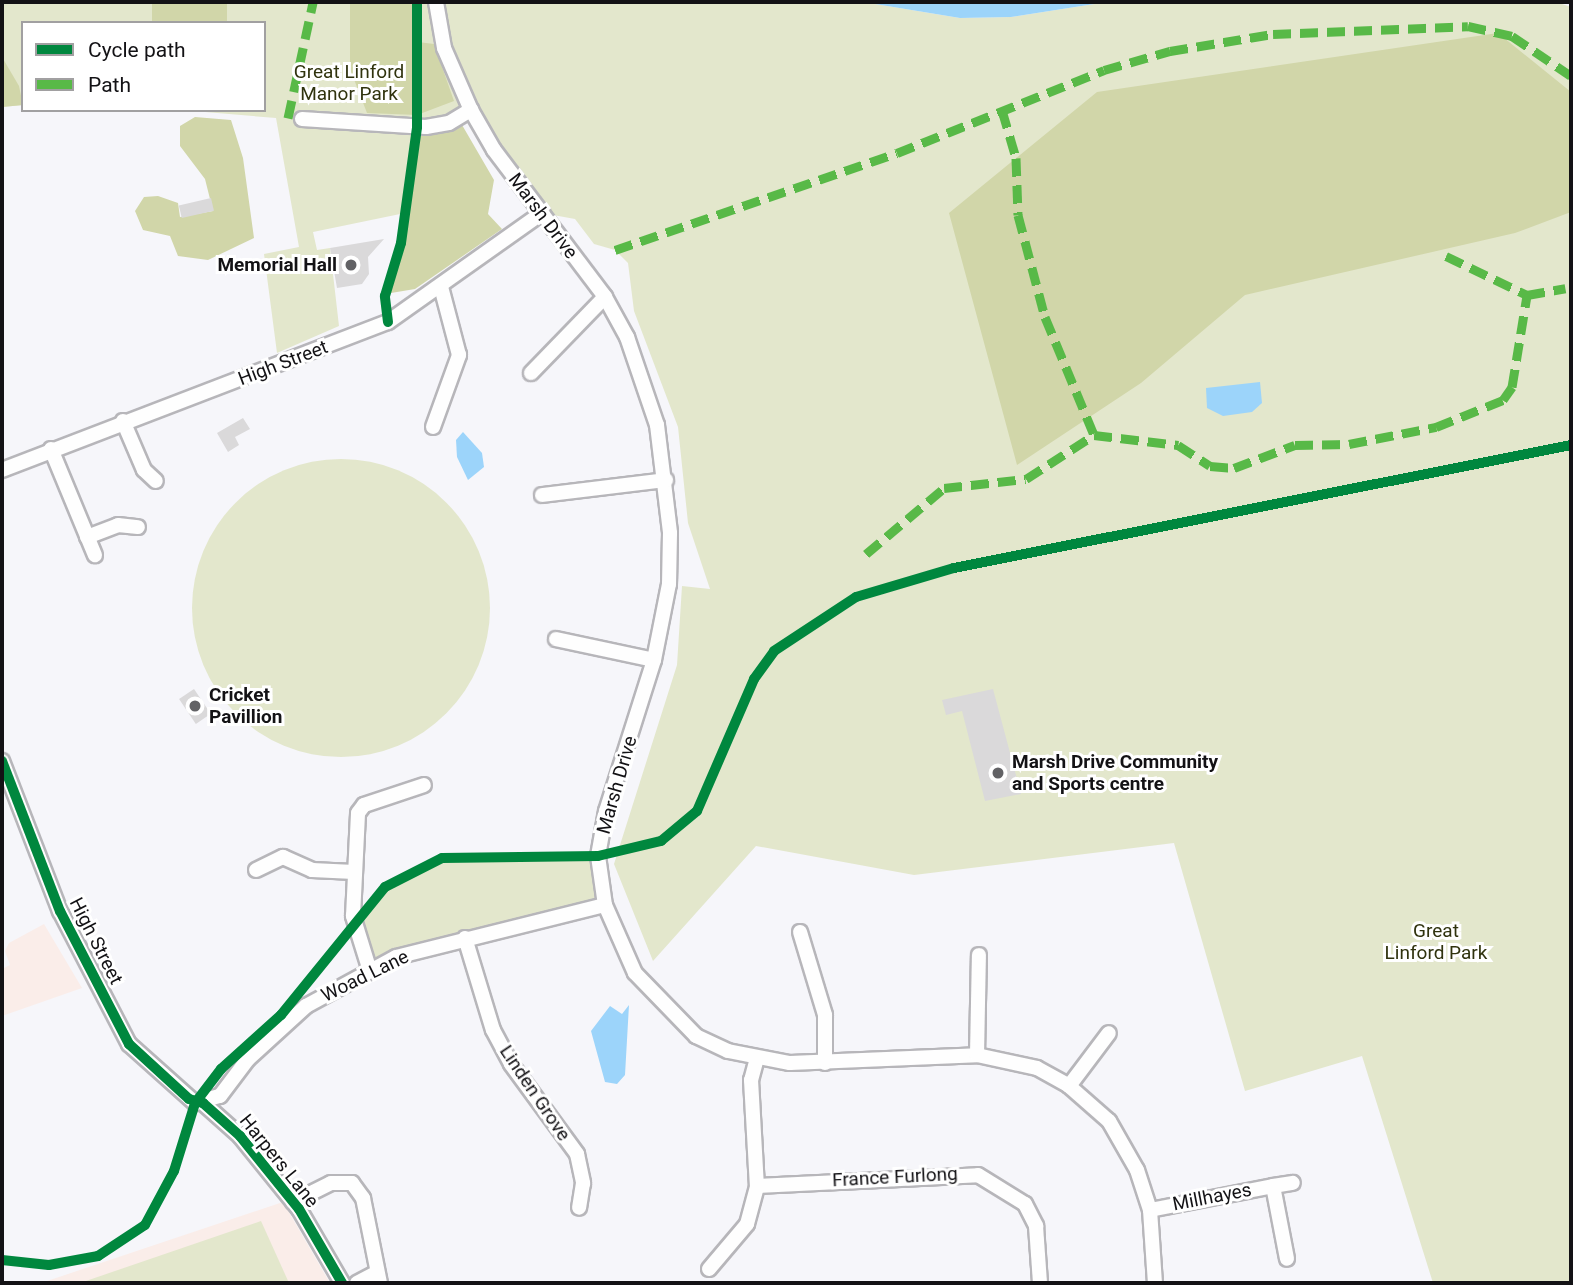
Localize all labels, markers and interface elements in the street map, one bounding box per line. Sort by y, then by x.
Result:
legend [21,21,266,112]
text: Cycle path [88,38,186,62]
park label: Great Linford Manor Park [294,61,404,105]
text: Path [88,73,131,97]
street label: Marsh Drive [503,169,583,263]
place label: Memorial Hall [217,254,337,276]
marker: Memorial Hall [343,257,359,273]
street label: High Street [235,335,331,391]
place label: Cricket Pavillion [209,684,282,728]
marker: Cricket Pavillion [187,698,203,714]
street label: Marsh Drive [592,733,642,837]
place label: Marsh Drive Community and Sports centre [1012,751,1218,795]
marker: Marsh Drive Community and Sports centre [990,765,1006,781]
street label: High Street [64,894,128,988]
park label: Great Linford Park [1385,920,1487,964]
street label: Woad Lane [318,945,412,1007]
street label: Linden Grove [495,1041,575,1145]
street label: Harpers Lane [235,1110,323,1212]
street label: France Furlong [832,1162,958,1192]
street label: Millhayes [1171,1178,1253,1216]

